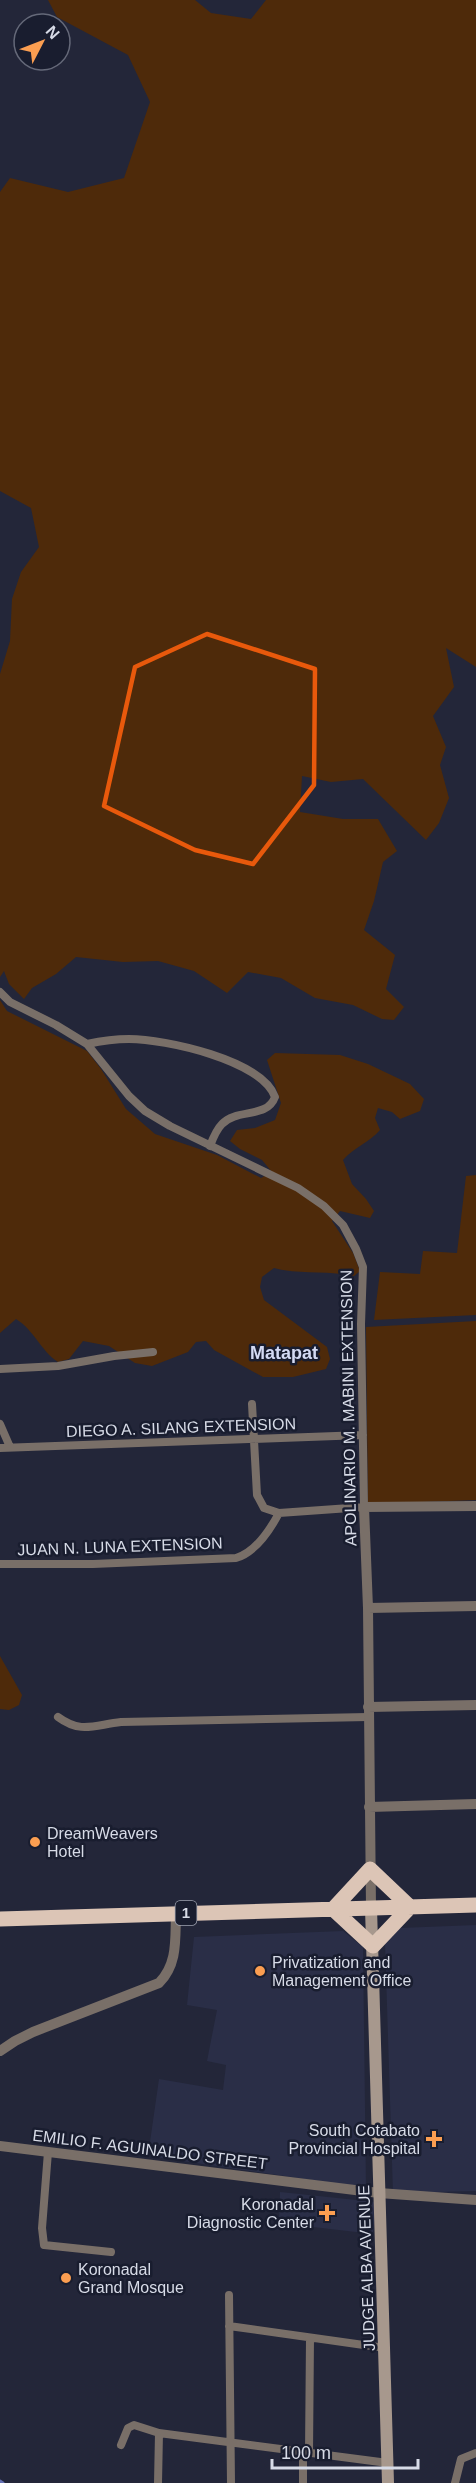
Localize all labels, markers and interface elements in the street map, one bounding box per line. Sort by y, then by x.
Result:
north arrow [12,12,72,72]
text: N [43,22,63,42]
street label: APOLINARIO M. MABINI EXTENSION [338,1270,359,1546]
district label: Matapat [250,1343,318,1363]
street label: DIEGO A. SILANG EXTENSION [66,1415,296,1440]
street label: JUAN N. LUNA EXTENSION [17,1534,223,1559]
place label: DreamWeavers Hotel [47,1825,158,1860]
marker: DreamWeavers Hotel [28,1835,42,1849]
road number: 1 [176,1901,196,1925]
place label: Privatization and Management Office [272,1954,411,1989]
marker: Privatization and Management Office [253,1964,267,1978]
place label: South Cotabato Provincial Hospital [288,2122,420,2157]
street label: EMILIO F. AGUINALDO STREET [32,2127,269,2172]
marker: South Cotabato Provincial Hospital [425,2130,443,2148]
street label: JUDGE ALBA AVENUE [355,2185,378,2351]
place label: Koronadal Diagnostic Center [187,2196,315,2231]
marker: Koronadal Diagnostic Center [318,2204,336,2222]
place label: Koronadal Grand Mosque [78,2261,184,2296]
marker: Koronadal Grand Mosque [59,2271,73,2285]
scale bar [272,2432,418,2470]
text: 100 m [281,2443,331,2463]

